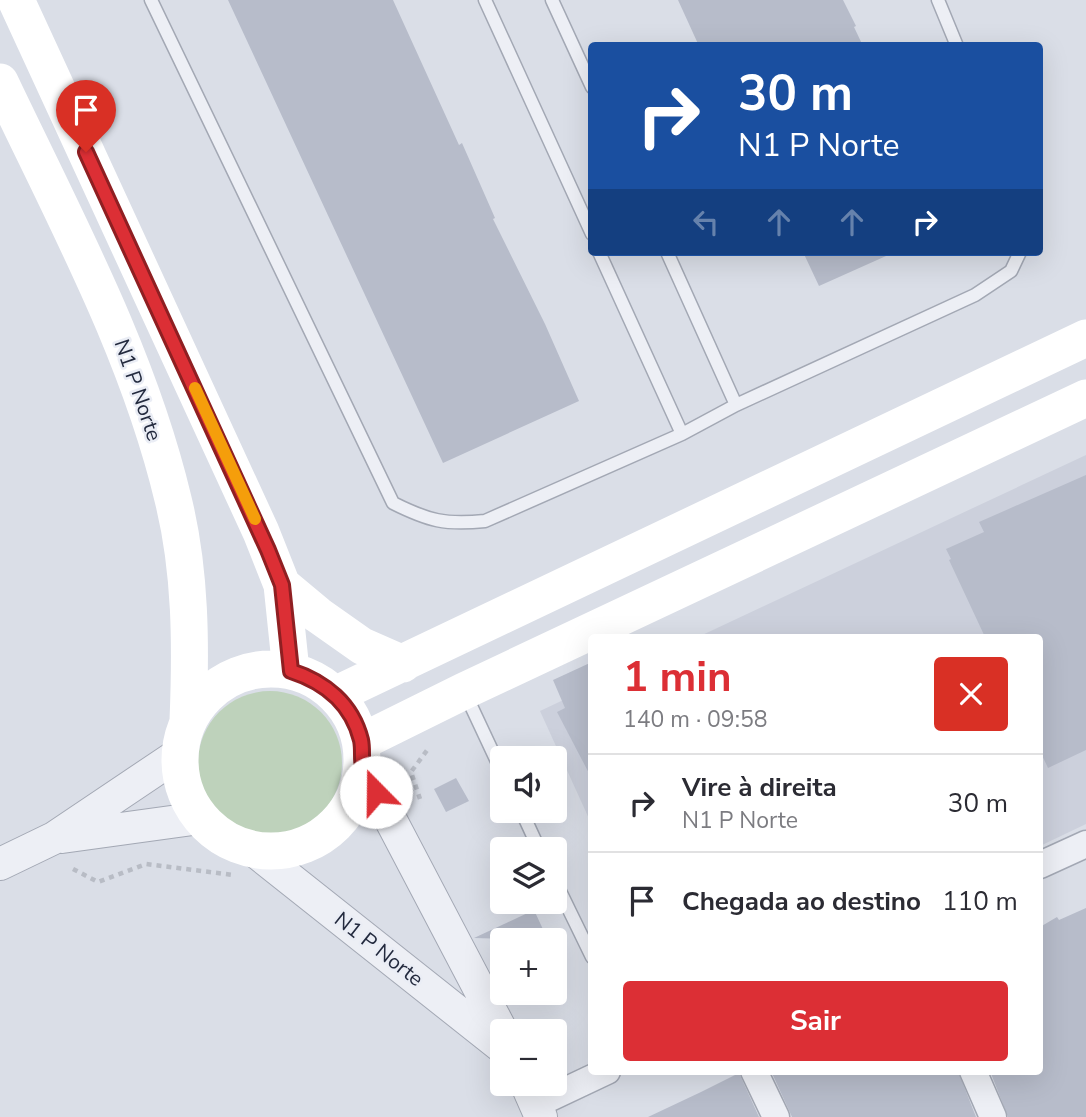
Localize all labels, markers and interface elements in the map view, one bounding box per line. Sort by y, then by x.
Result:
text: 30 m [738,60,853,127]
icon: right [623,70,714,161]
pin [56,80,116,152]
icon: arrive [67,91,105,129]
text: N1 P Norte [738,124,899,167]
icon: left [687,203,725,241]
icon: ahead [760,203,798,241]
icon: ahead [833,203,871,241]
icon: right [906,203,944,241]
street label: N1 P Norte [108,335,168,445]
text: 1 min [623,649,732,706]
button: close [934,657,1008,731]
text: 140 m · 09:58 [623,704,768,735]
map controls [490,746,567,1096]
button: sound [490,746,567,823]
position arrow [339,755,413,829]
text: Vire à direita [682,770,837,805]
icon: right [623,784,661,822]
text: 30 m [948,786,1008,821]
text: N1 P Norte [682,805,798,836]
button: layers [490,837,567,914]
icon: arrive [623,882,661,920]
text: Chegada ao destino [682,884,921,919]
text: 110 m [942,884,1018,919]
street label: N1 P Norte [329,905,429,993]
button: + [490,928,567,1005]
button: Sair [623,981,1008,1061]
button: − [490,1019,567,1096]

